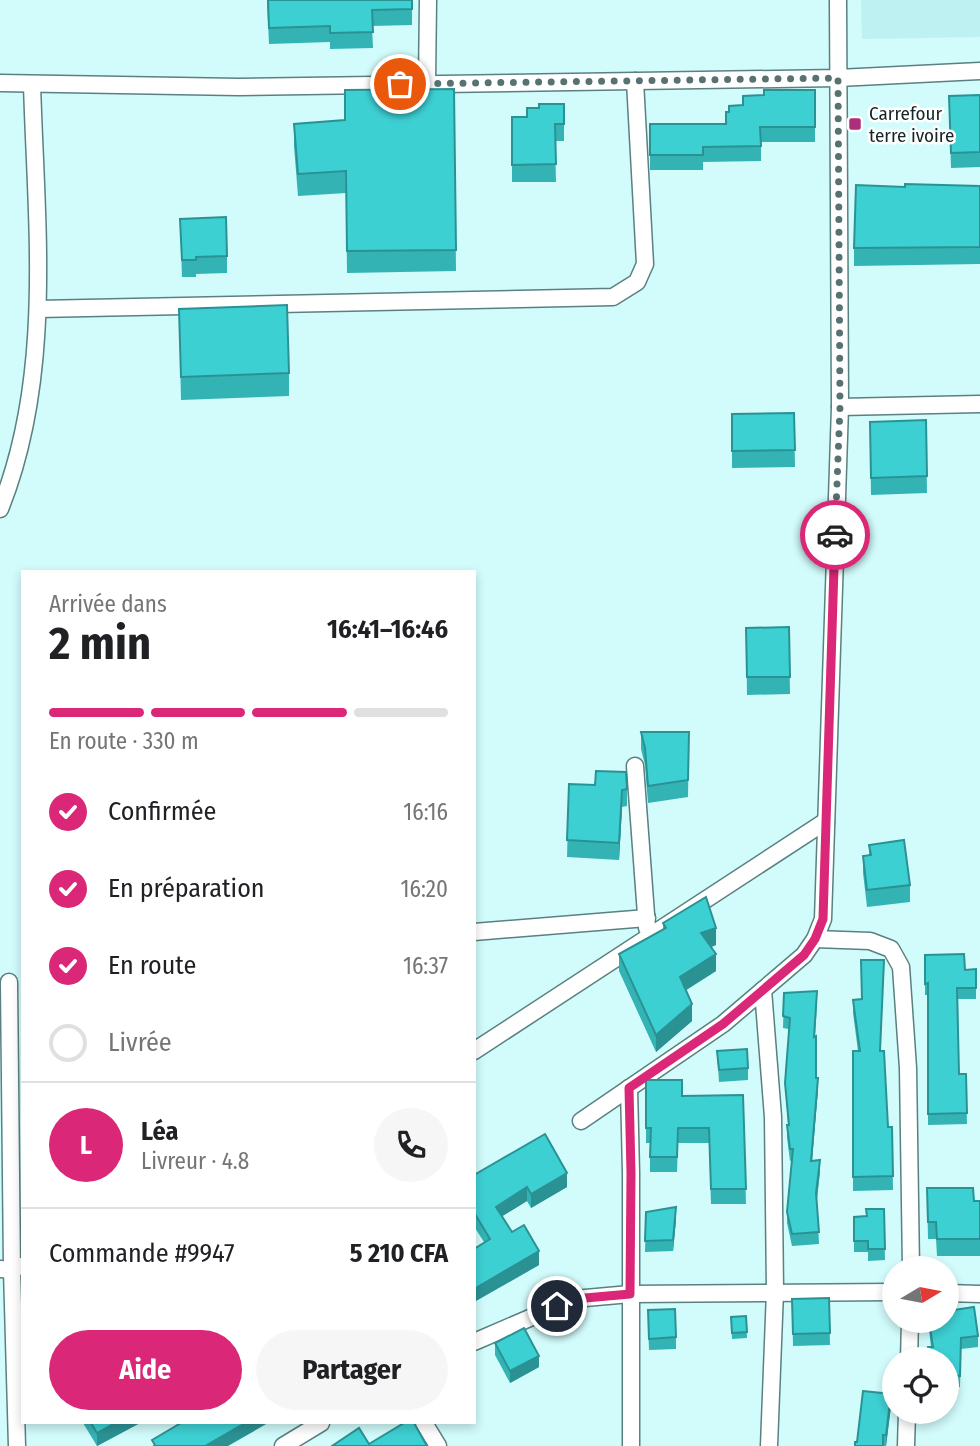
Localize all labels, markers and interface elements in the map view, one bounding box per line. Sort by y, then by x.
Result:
pin [370,54,430,114]
icon: bag [381,65,419,103]
place label: Carrefour terre ivoire [869,102,954,147]
marker: Carrefour terre ivoire [847,116,863,132]
courier [800,500,870,570]
icon: car [816,516,854,554]
text: Arrivée dans [49,590,167,618]
text: 16:41–16:46 [327,614,448,645]
text: 2 min [49,616,151,671]
text: En route · 330 m [49,727,199,755]
icon: check [49,793,87,831]
text: Confirmée [108,796,216,827]
text: 16:16 [403,798,448,826]
icon: check [49,870,87,908]
text: En préparation [108,873,265,904]
text: 16:20 [401,875,448,903]
icon: check [49,947,87,985]
text: En route [108,950,196,981]
text: 16:37 [403,952,448,980]
text: Livrée [108,1027,172,1058]
button: phone [374,1108,448,1182]
text: Léa [141,1116,178,1147]
text: L [80,1130,92,1161]
text: Livreur · 4.8 [141,1147,249,1175]
text: Commande #9947 [49,1238,235,1269]
text: 5 210 CFA [350,1238,448,1269]
north arrow [882,1256,959,1334]
map controls [882,1256,959,1424]
pin [527,1276,587,1336]
icon: home [538,1287,576,1325]
button: Aide [49,1330,242,1410]
button: Partager [256,1330,448,1410]
button: locate [882,1347,959,1424]

